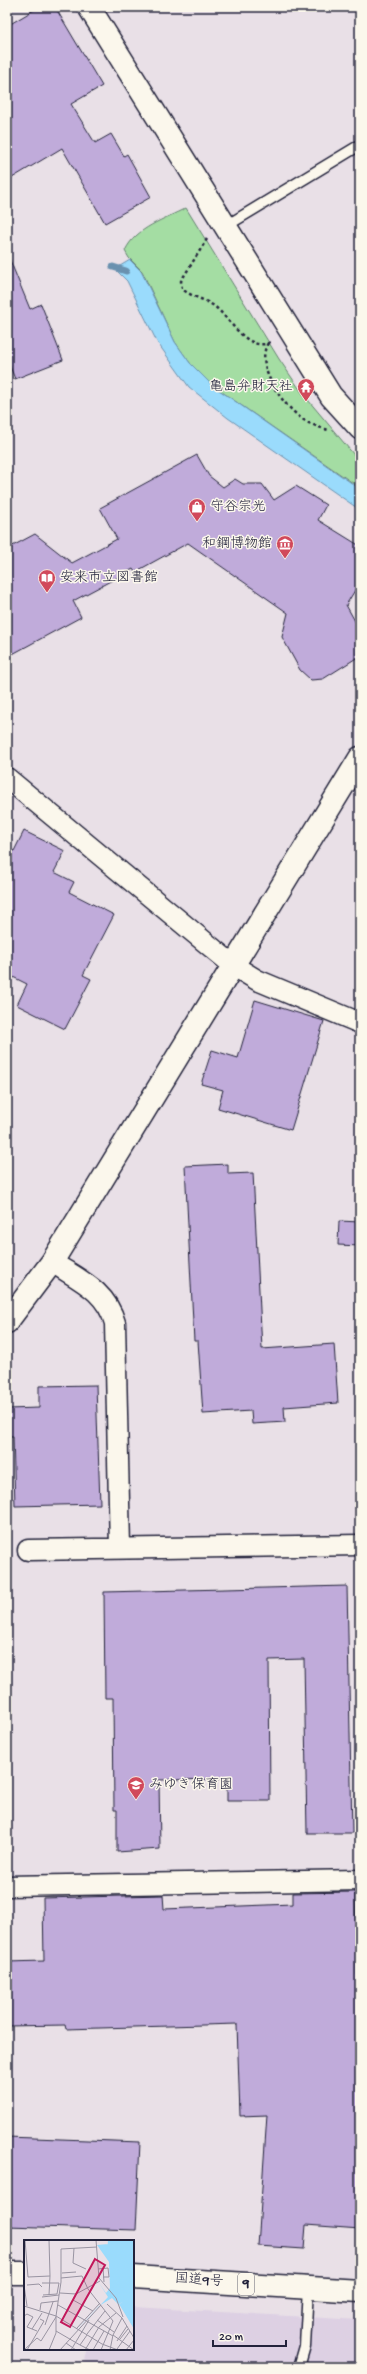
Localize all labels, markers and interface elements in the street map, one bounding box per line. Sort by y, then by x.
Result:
temple icon: 亀島弁財天社 [296,377,316,402]
place label: 亀島弁財天社 [209,379,293,396]
shop icon: 守谷宗光 [187,497,207,522]
place label: 守谷宗光 [210,499,266,516]
museum icon: 和鋼博物館 [275,534,295,559]
place label: 和鋼博物館 [202,536,272,553]
library icon: 安来市立図書館 [37,568,57,593]
place label: 安来市立図書館 [60,570,158,587]
school or university icon: みゆき保育園 [126,1775,146,1800]
place label: みゆき保育園 [149,1777,233,1794]
inset map [24,2240,134,2350]
street label: 国道9号 [174,2271,224,2291]
road number: 9 [238,2273,254,2295]
scale bar [213,2322,286,2348]
text: 20 m [219,2331,244,2345]

